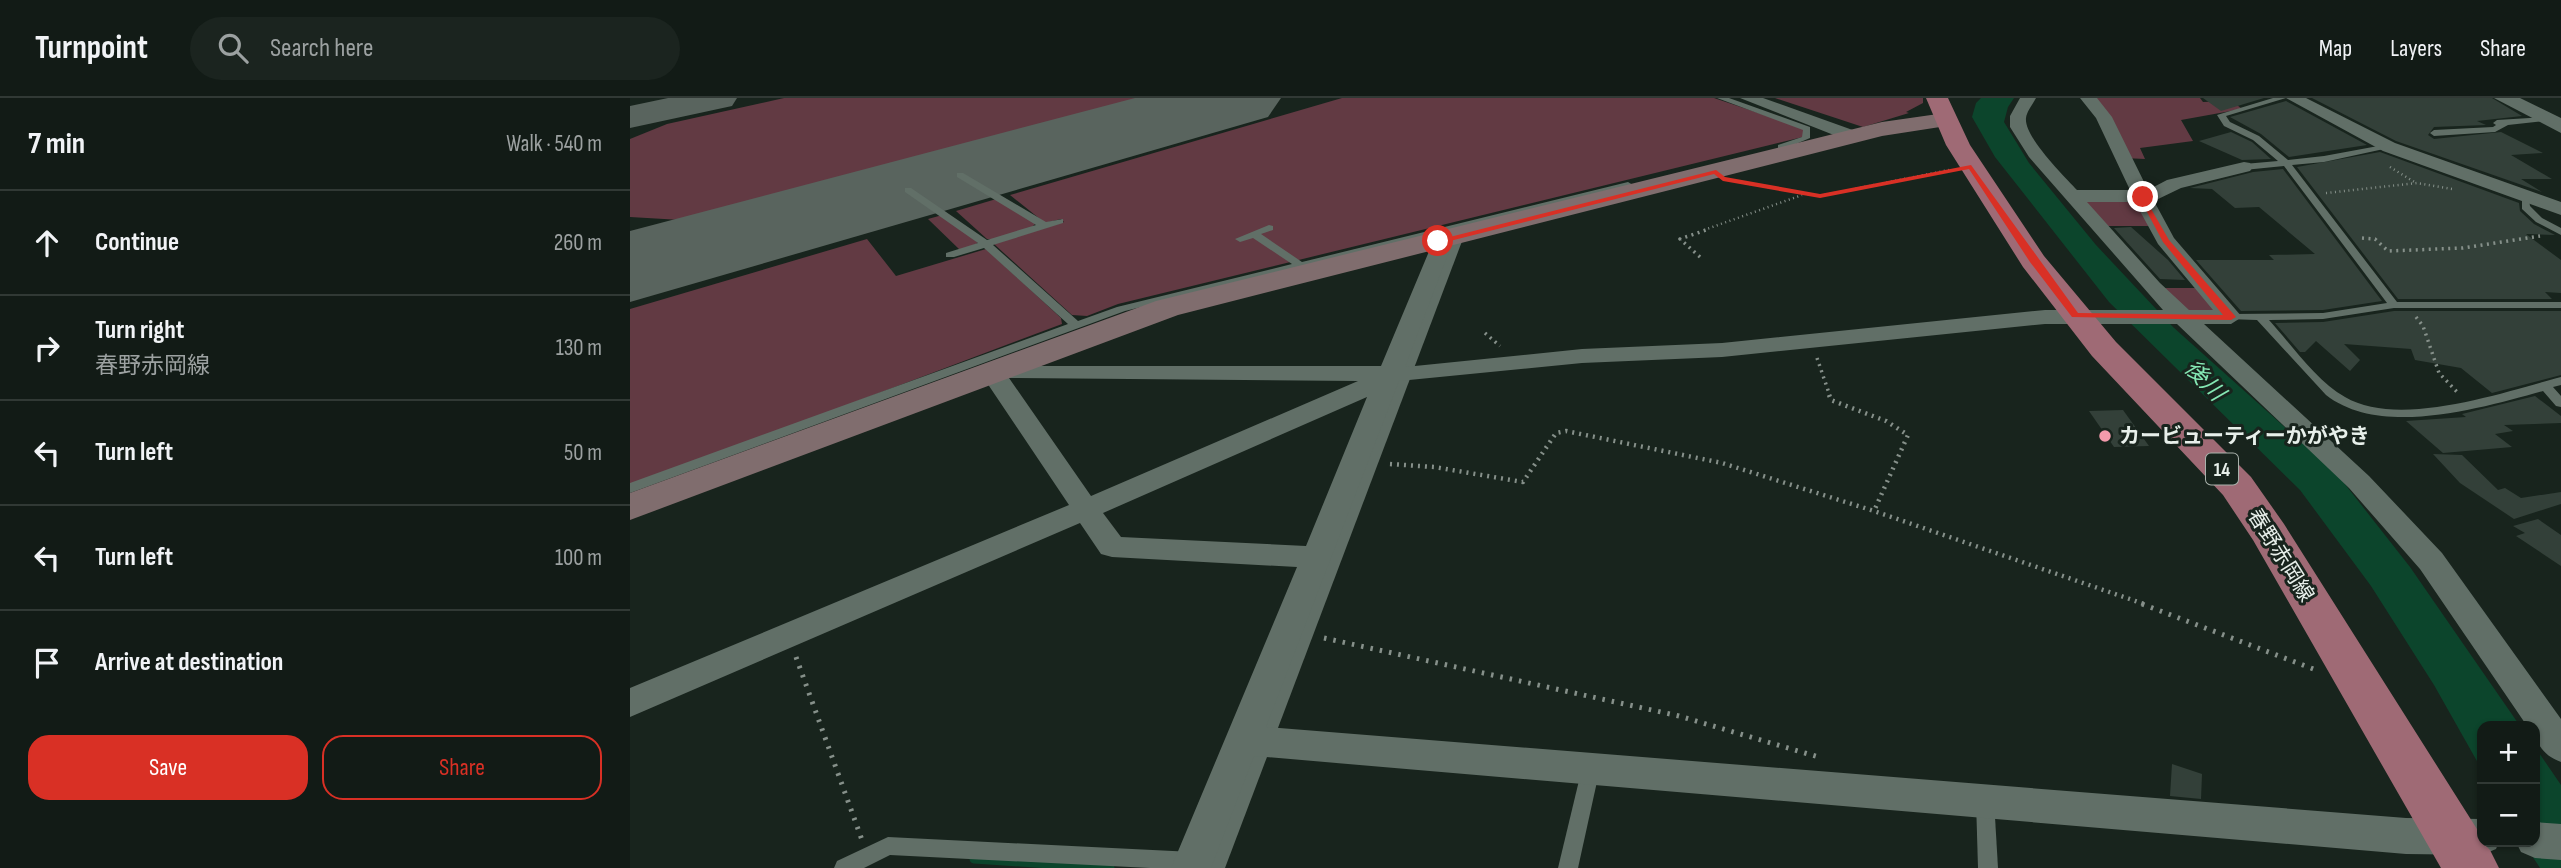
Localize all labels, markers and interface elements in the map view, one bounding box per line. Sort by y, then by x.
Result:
search box [190,17,680,80]
text: Turnpoint [35,28,148,68]
icon: search [214,29,252,67]
text: Search here [270,33,373,64]
text: Map [2319,34,2352,63]
text: Layers [2390,34,2442,63]
text: Share [2480,34,2526,63]
text: 7 min [28,126,85,162]
text: Walk · 540 m [506,130,602,158]
route end [2127,181,2158,212]
icon: ahead [28,224,66,262]
route start [1422,225,1453,256]
text: Continue [95,227,179,258]
text: 260 m [554,229,602,257]
text: Turn right [95,315,184,346]
icon: right [28,329,66,367]
text: 130 m [556,334,602,362]
text: 春野赤岡線 [95,352,210,380]
water label: 後川 [2178,354,2232,409]
place label: カービューティーかがやき [2119,424,2370,449]
marker: カービューティーかがやき [2097,428,2113,444]
icon: left [28,434,66,472]
text: Turn left [95,437,173,468]
text: 50 m [564,439,602,467]
road number: 14 [2206,454,2238,484]
street label: 春野赤岡線 [2242,504,2319,606]
icon: left [28,539,66,577]
text: Turn left [95,542,173,573]
text: 100 m [555,544,602,572]
icon: arrive [28,644,66,682]
text: Arrive at destination [95,647,283,678]
map controls [2477,721,2540,847]
button: + [2477,721,2540,784]
button: Save [28,735,308,800]
button: Share [322,735,602,800]
button: − [2477,784,2540,847]

